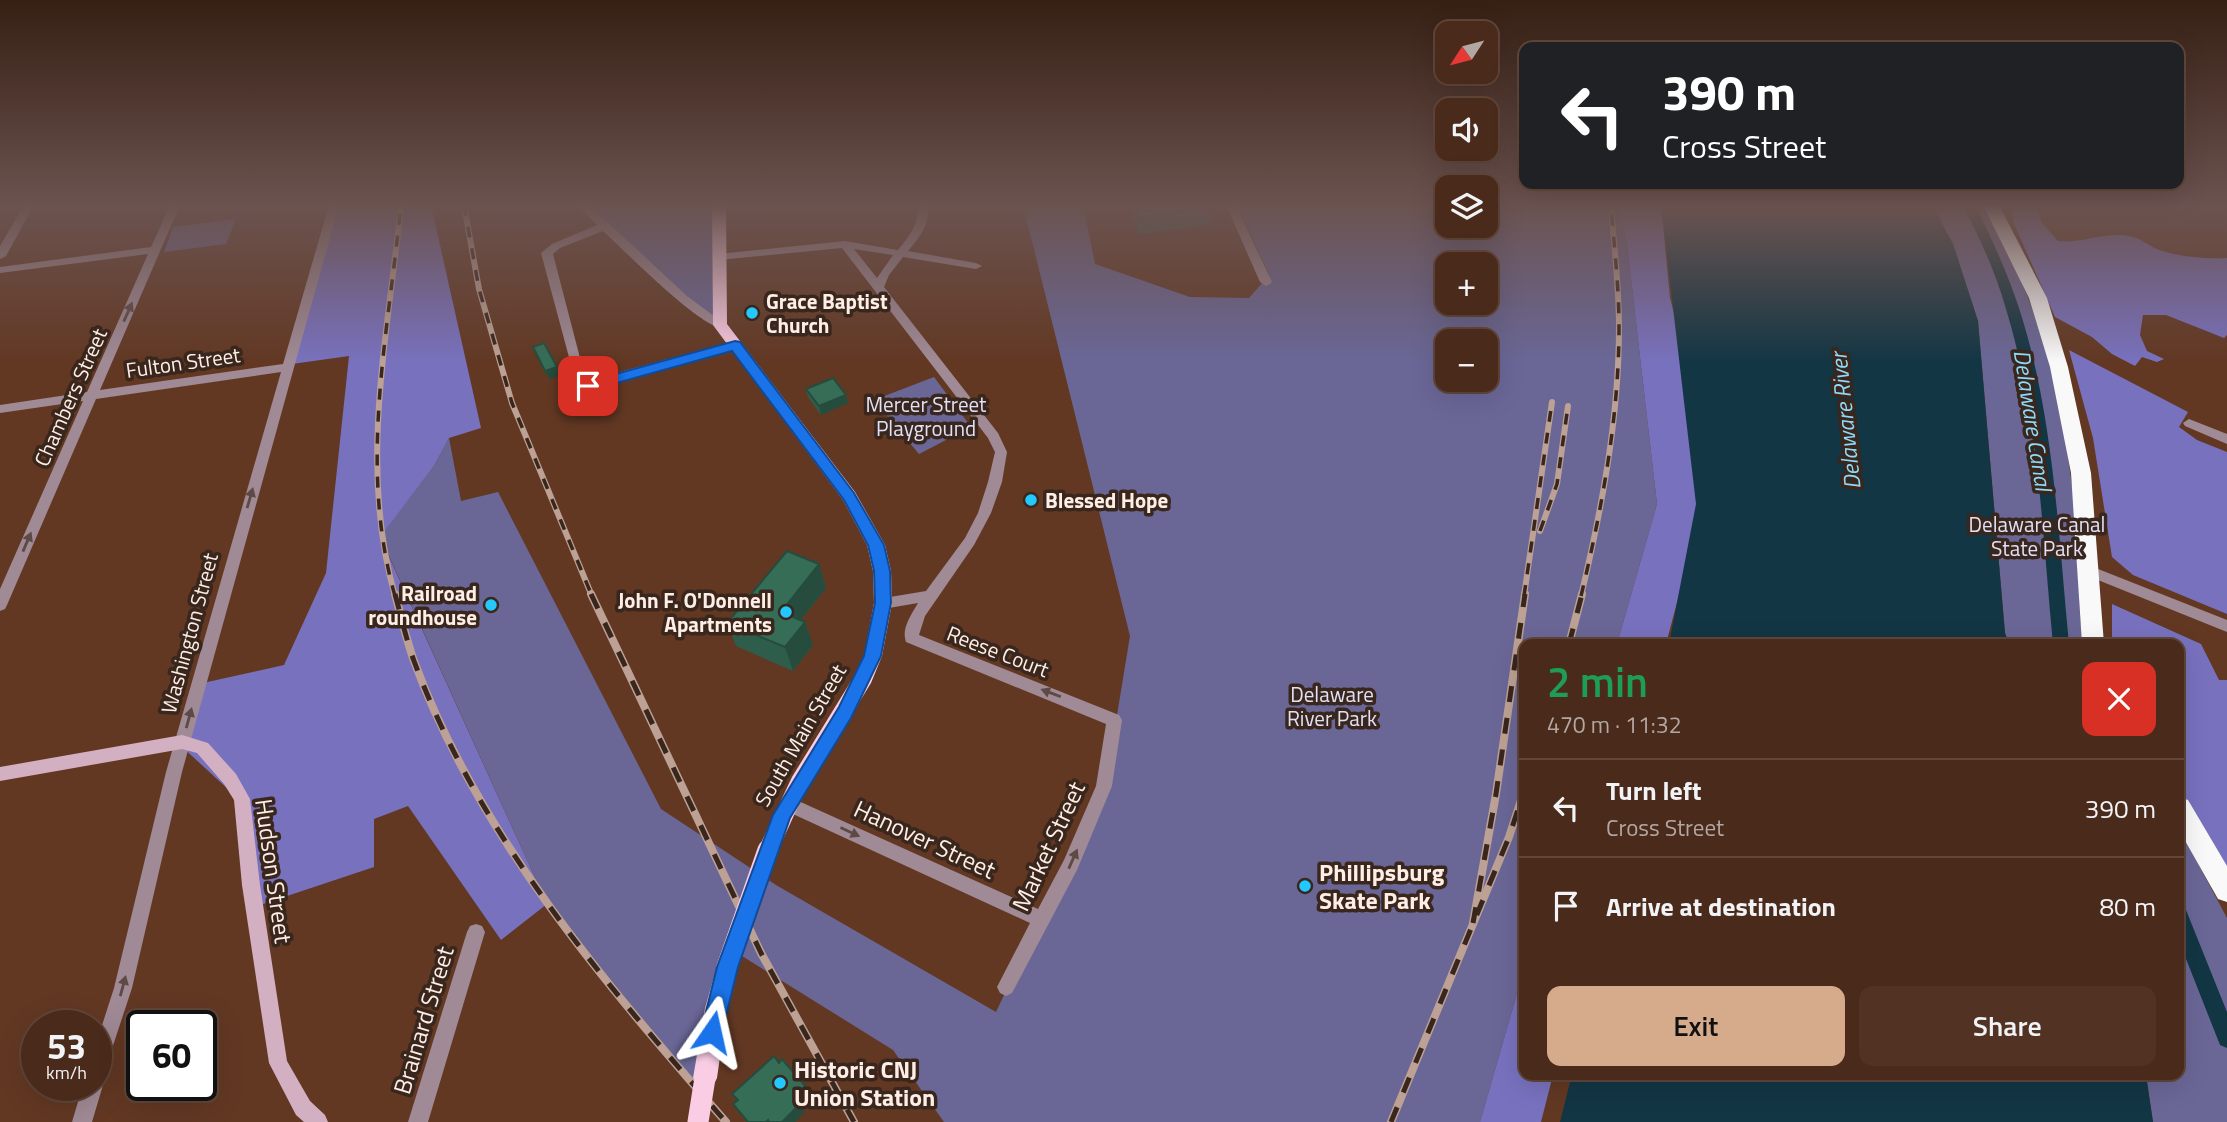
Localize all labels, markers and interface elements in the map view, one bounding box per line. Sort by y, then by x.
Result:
north arrow [1435,21,1498,84]
map controls [1435,21,1498,392]
text: 390 m [1662,54,1796,129]
icon: left [1547,70,1638,161]
button: sound [1435,98,1498,161]
text: Cross Street [1662,122,1826,170]
button: layers [1435,175,1498,238]
button: + [1435,252,1498,315]
place label: Grace Baptist Church [766,285,888,341]
one-way arrow [122,302,134,322]
marker: Grace Baptist Church [744,305,760,321]
street label: Chambers Street [25,322,115,471]
button: − [1435,329,1498,392]
street label: Fulton Street [124,338,243,386]
water label: Delaware Canal [2005,347,2062,496]
water label: Delaware River [1820,348,1870,491]
pin [558,356,618,416]
icon: arrive [569,367,607,405]
park label: Mercer Street Playground [866,388,987,444]
place label: Blessed Hope [1045,484,1168,516]
one-way arrow [245,487,256,509]
marker: Blessed Hope [1023,492,1039,508]
park label: Delaware Canal State Park [1969,508,2105,564]
one-way arrow [22,532,33,553]
street label: Washington Street [152,549,226,717]
place label: Railroad roundhouse [368,577,477,633]
place label: John F. O'Donnell Apartments [618,584,772,640]
marker: Railroad roundhouse [483,597,499,613]
marker: John F. O'Donnell Apartments [778,604,794,620]
street label: Reese Court [942,617,1054,685]
text: 2 min [1547,649,1648,713]
street label: South Main Street [746,657,854,812]
button: close [2082,662,2156,736]
park label: Delaware River Park [1287,678,1377,734]
one-way arrow [1040,688,1061,699]
one-way arrow [184,706,195,728]
text: 470 m · 11:32 [1547,707,1682,742]
text: Turn left [1606,771,1701,810]
street label: Market Street [1002,775,1094,917]
icon: left [1547,789,1585,827]
text: 390 m [2085,789,2156,828]
street label: Hanover Street [848,790,1002,888]
street label: Hudson Street [246,796,302,946]
text: Cross Street [1606,810,1724,845]
one-way arrow [840,826,860,838]
one-way arrow [1067,849,1079,869]
place label: Phillipsburg Skate Park [1319,854,1444,918]
marker: Phillipsburg Skate Park [1297,878,1313,894]
icon: arrive [1547,887,1585,925]
text: Arrive at destination [1606,887,1836,926]
text: 80 m [2099,887,2156,926]
street label: Brainard Street [383,941,463,1098]
one-way arrow [118,975,129,997]
button: Exit [1547,986,1845,1066]
button: Share [1859,986,2156,1066]
position arrow [675,995,749,1069]
speed limit sign: 60 [126,1010,217,1101]
text: 53 [47,1019,86,1073]
place label: Historic CNJ Union Station [794,1051,935,1115]
text: km/h [46,1059,87,1086]
marker: Historic CNJ Union Station [772,1075,788,1091]

